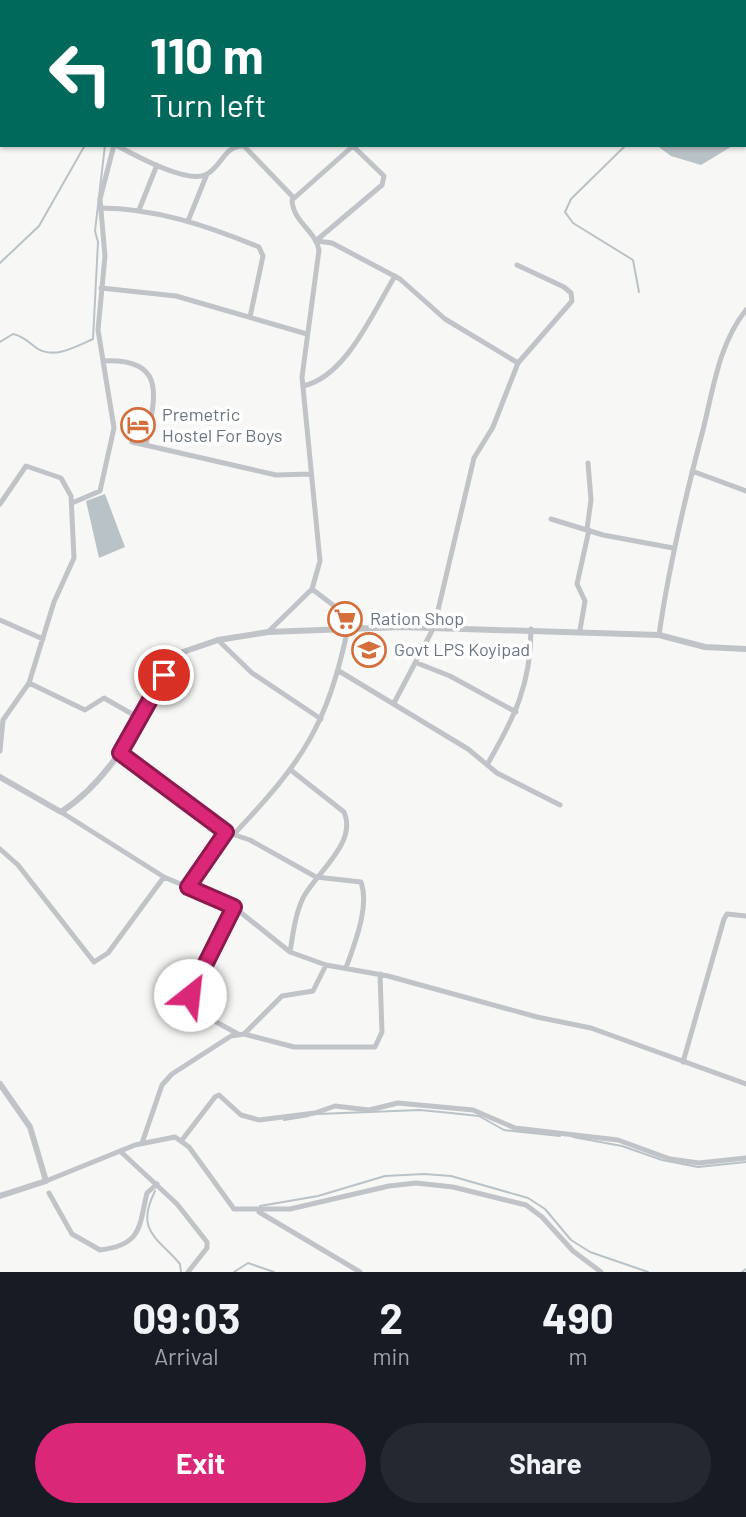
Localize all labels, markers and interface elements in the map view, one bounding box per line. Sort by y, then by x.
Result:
text: 110 m [150,25,264,84]
icon: left [35,28,126,119]
text: Turn left [150,85,267,123]
place label: Premetric Hostel For Boys [162,403,282,446]
hotel icon: Premetric Hostel For Boys [119,406,157,444]
supermarket icon: Ration Shop [326,600,364,638]
place label: Ration Shop [370,607,464,629]
school or university icon: Govt LPS Koyipad [350,631,388,669]
place label: Govt LPS Koyipad [394,638,530,660]
pin [134,645,194,705]
icon: arrive [145,656,183,694]
position arrow [153,958,227,1032]
text: 09:03 [132,1292,240,1342]
text: 2 [379,1292,403,1342]
text: 490 [542,1292,614,1342]
text: Arrival [154,1342,218,1370]
text: min [373,1342,410,1370]
text: m [568,1342,587,1370]
button: Exit [35,1423,366,1503]
button: Share [380,1423,711,1503]

